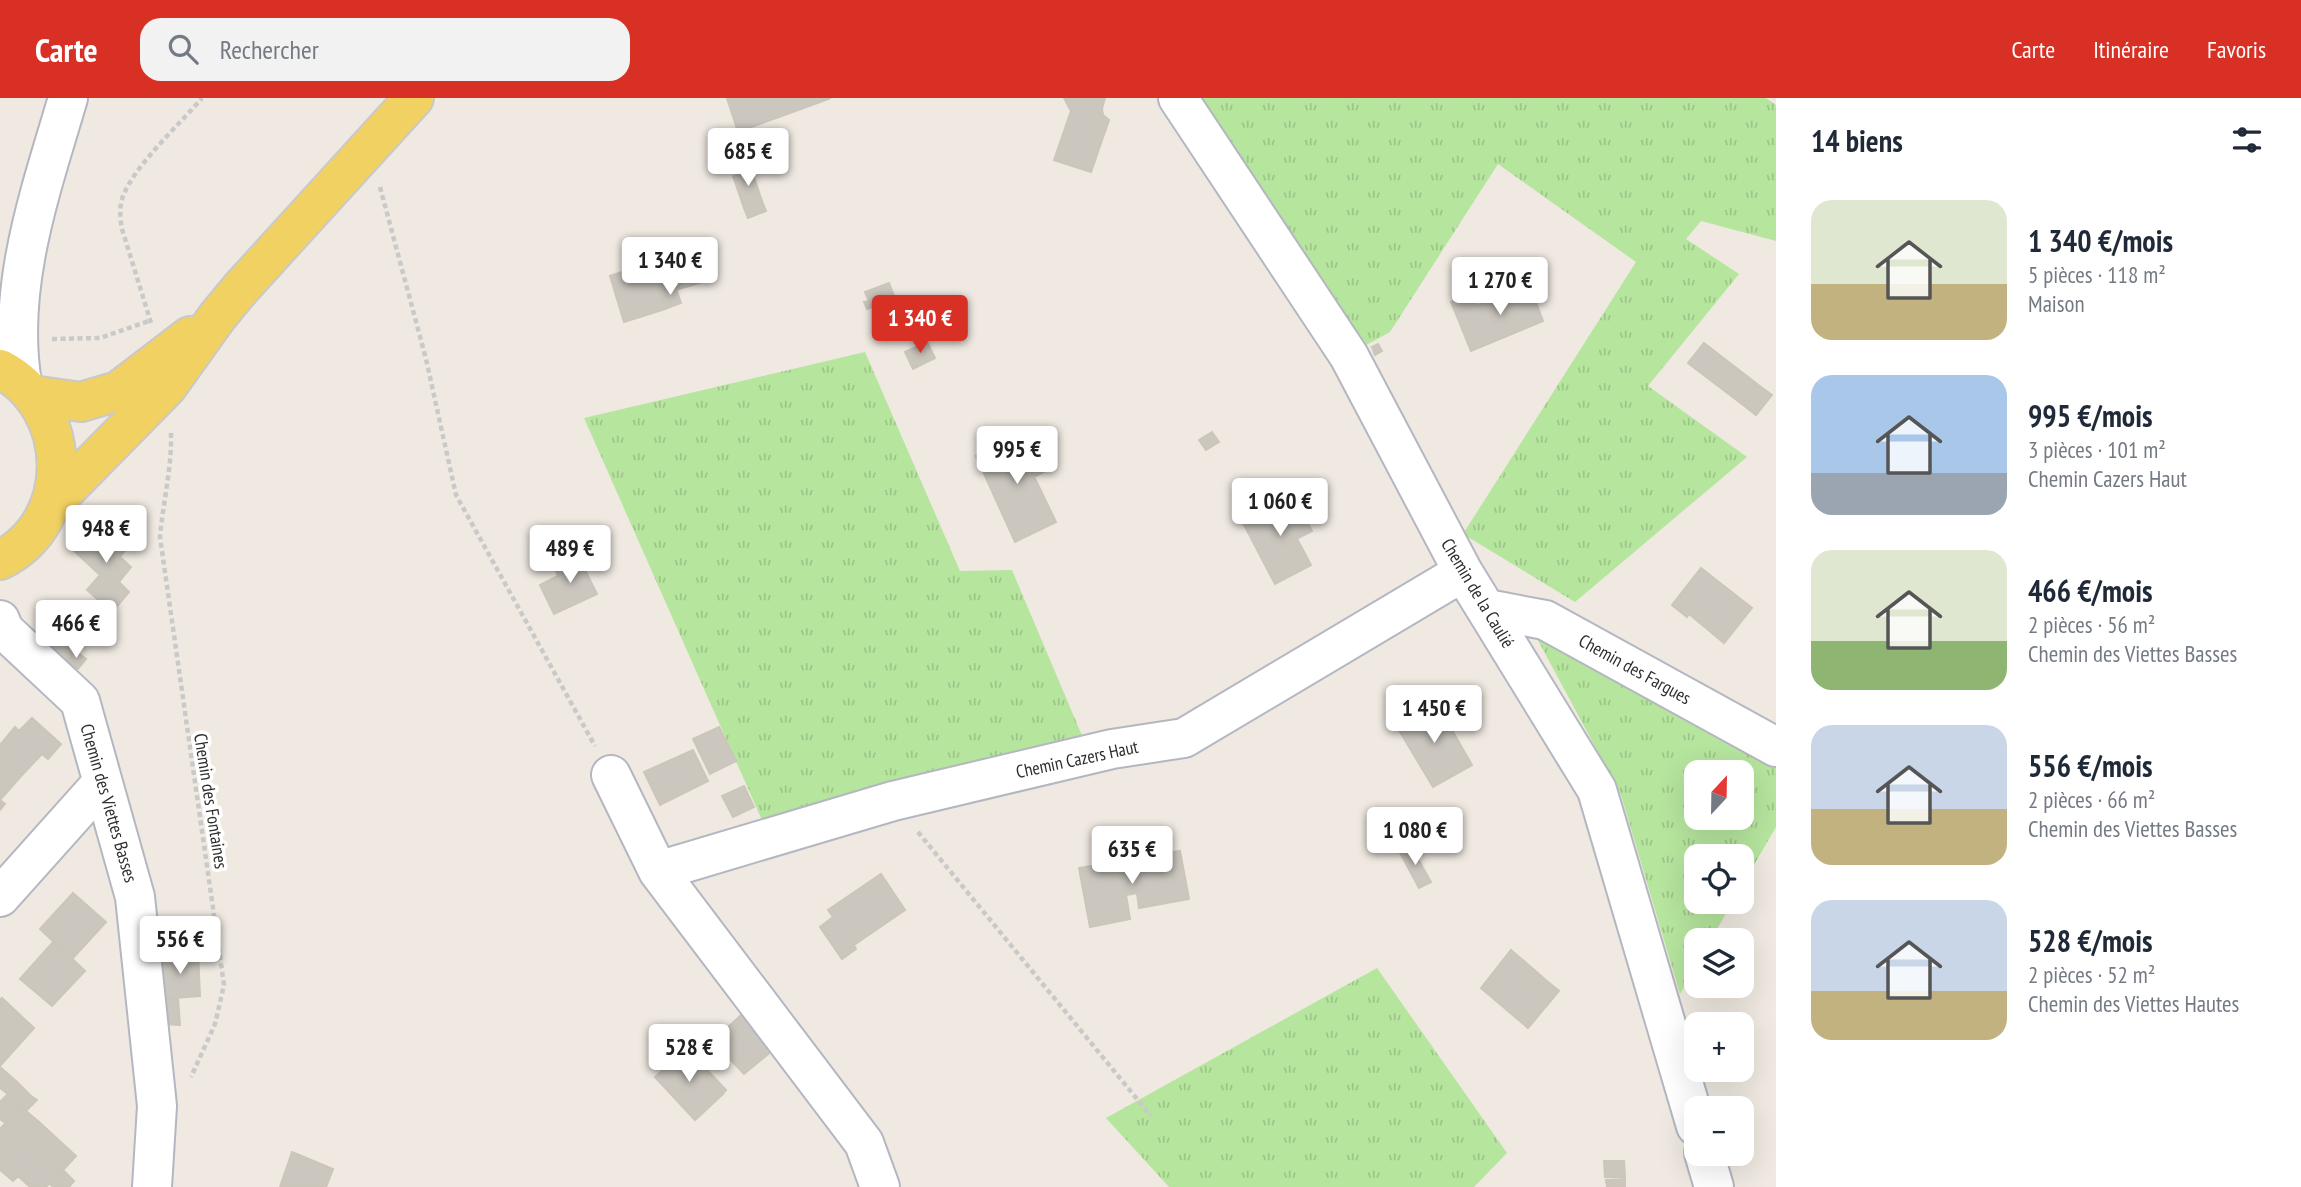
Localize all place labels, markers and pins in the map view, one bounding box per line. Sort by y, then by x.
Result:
pin: 685 € [699,129,797,188]
pin: 1 340 € [605,238,735,297]
pin: 1 270 € [1435,258,1565,317]
pin: 1 340 € [855,296,985,355]
pin: 995 € [968,426,1066,486]
pin: 1 060 € [1215,478,1345,538]
pin: 948 € [57,505,155,565]
pin: 489 € [521,526,619,585]
pin: 466 € [27,601,125,660]
pin: 1 450 € [1369,686,1499,745]
pin: 1 080 € [1350,808,1480,867]
pin: 635 € [1083,826,1181,886]
pin: 556 € [131,916,229,976]
pin: 528 € [640,1024,738,1084]

